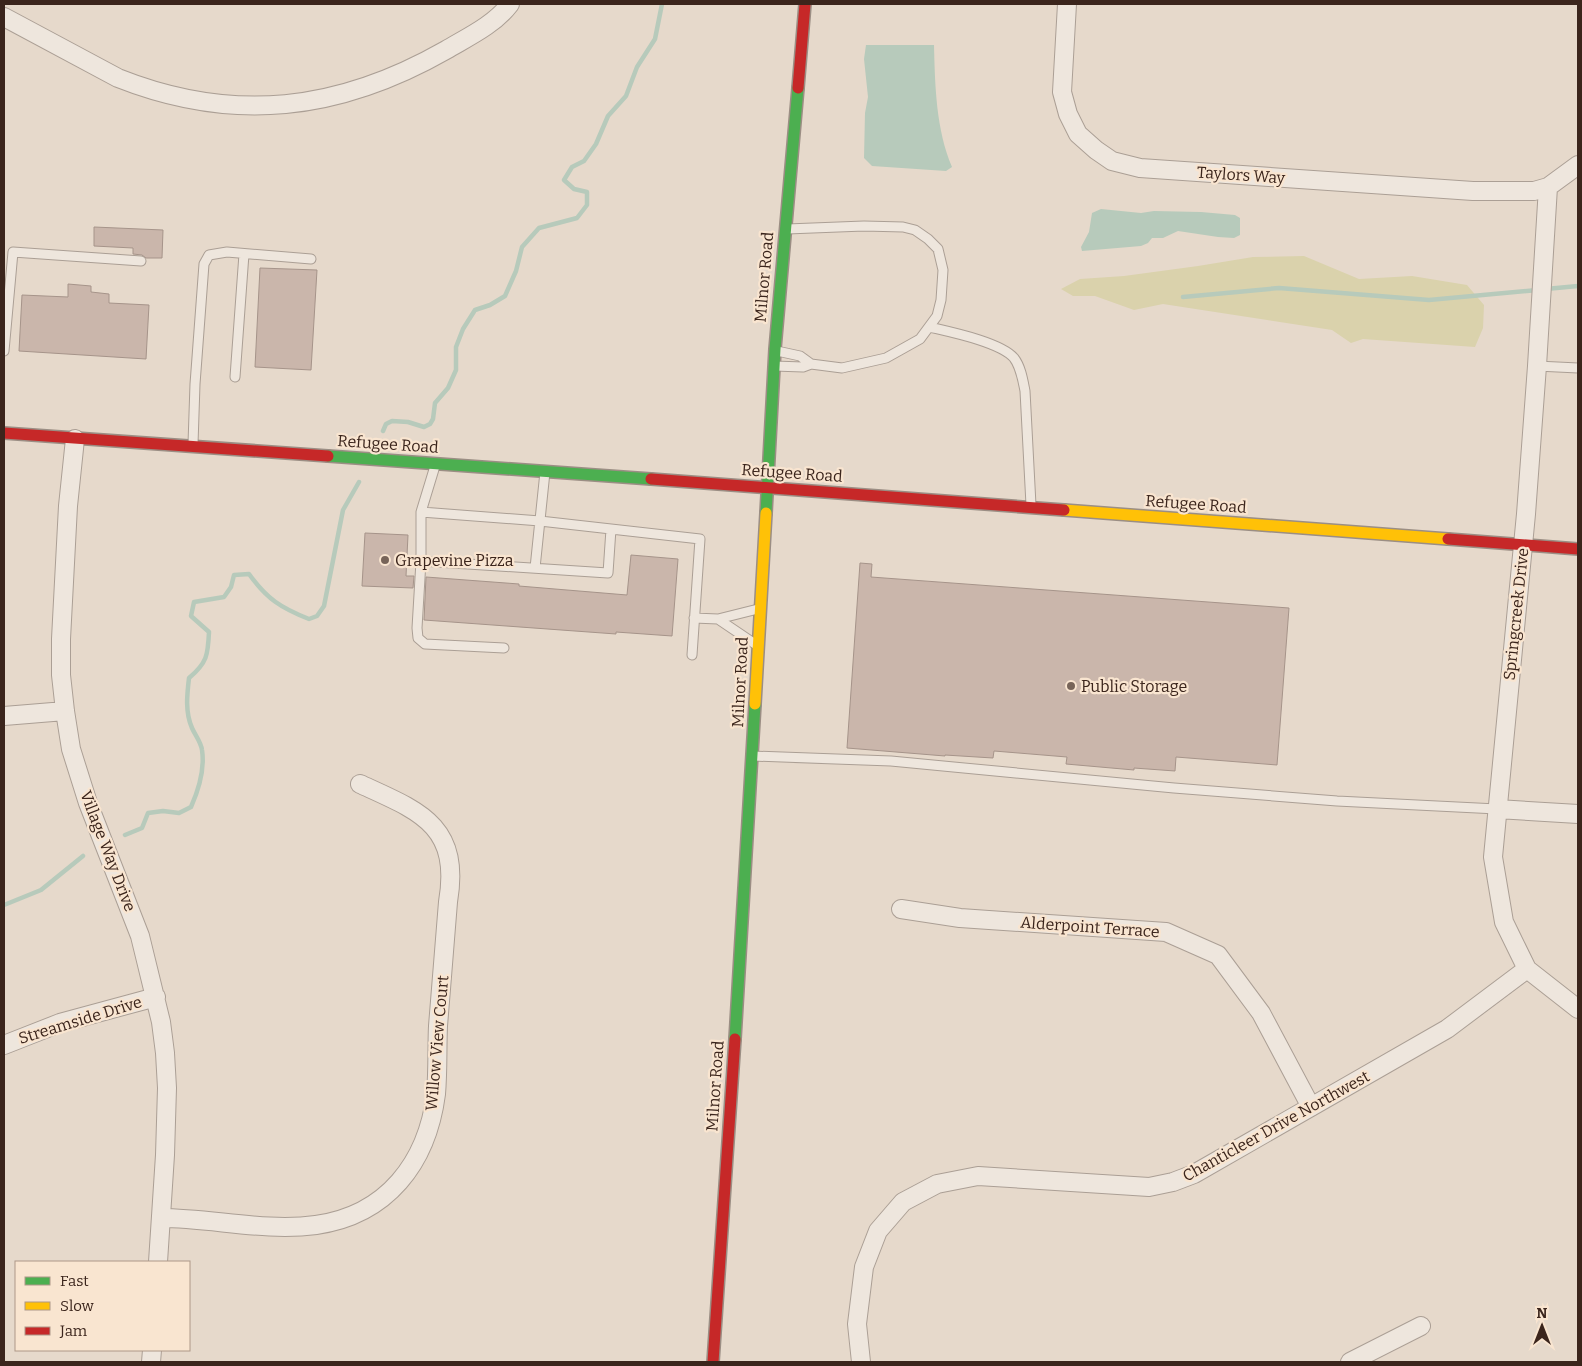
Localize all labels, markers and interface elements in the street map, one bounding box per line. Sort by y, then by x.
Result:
street label: Taylors Way [1196,162,1286,188]
street label: Milnor Road [751,230,777,323]
street label: Refugee Road [337,431,440,457]
street label: Refugee Road [741,460,844,486]
street label: Refugee Road [1145,491,1248,517]
street label: Springcreek Drive [1500,547,1532,681]
place label: Grapevine Pizza [395,551,514,570]
marker: Grapevine Pizza [379,554,391,566]
street label: Milnor Road [728,636,752,728]
place label: Public Storage [1081,677,1187,696]
marker: Public Storage [1065,680,1077,692]
street label: Village Way Drive [76,788,140,914]
street label: Alderpoint Terrace [1020,913,1160,941]
street label: Willow View Court [422,974,452,1112]
street label: Streamside Drive [16,992,144,1048]
street label: Milnor Road [702,1040,728,1132]
street label: Chanticleer Drive Northwest [1179,1067,1373,1185]
legend [15,1261,190,1351]
text: Fast [60,1272,89,1290]
text: Slow [60,1297,95,1315]
north arrow [1517,1301,1567,1351]
text: N [1537,1305,1548,1322]
text: Jam [59,1322,88,1340]

